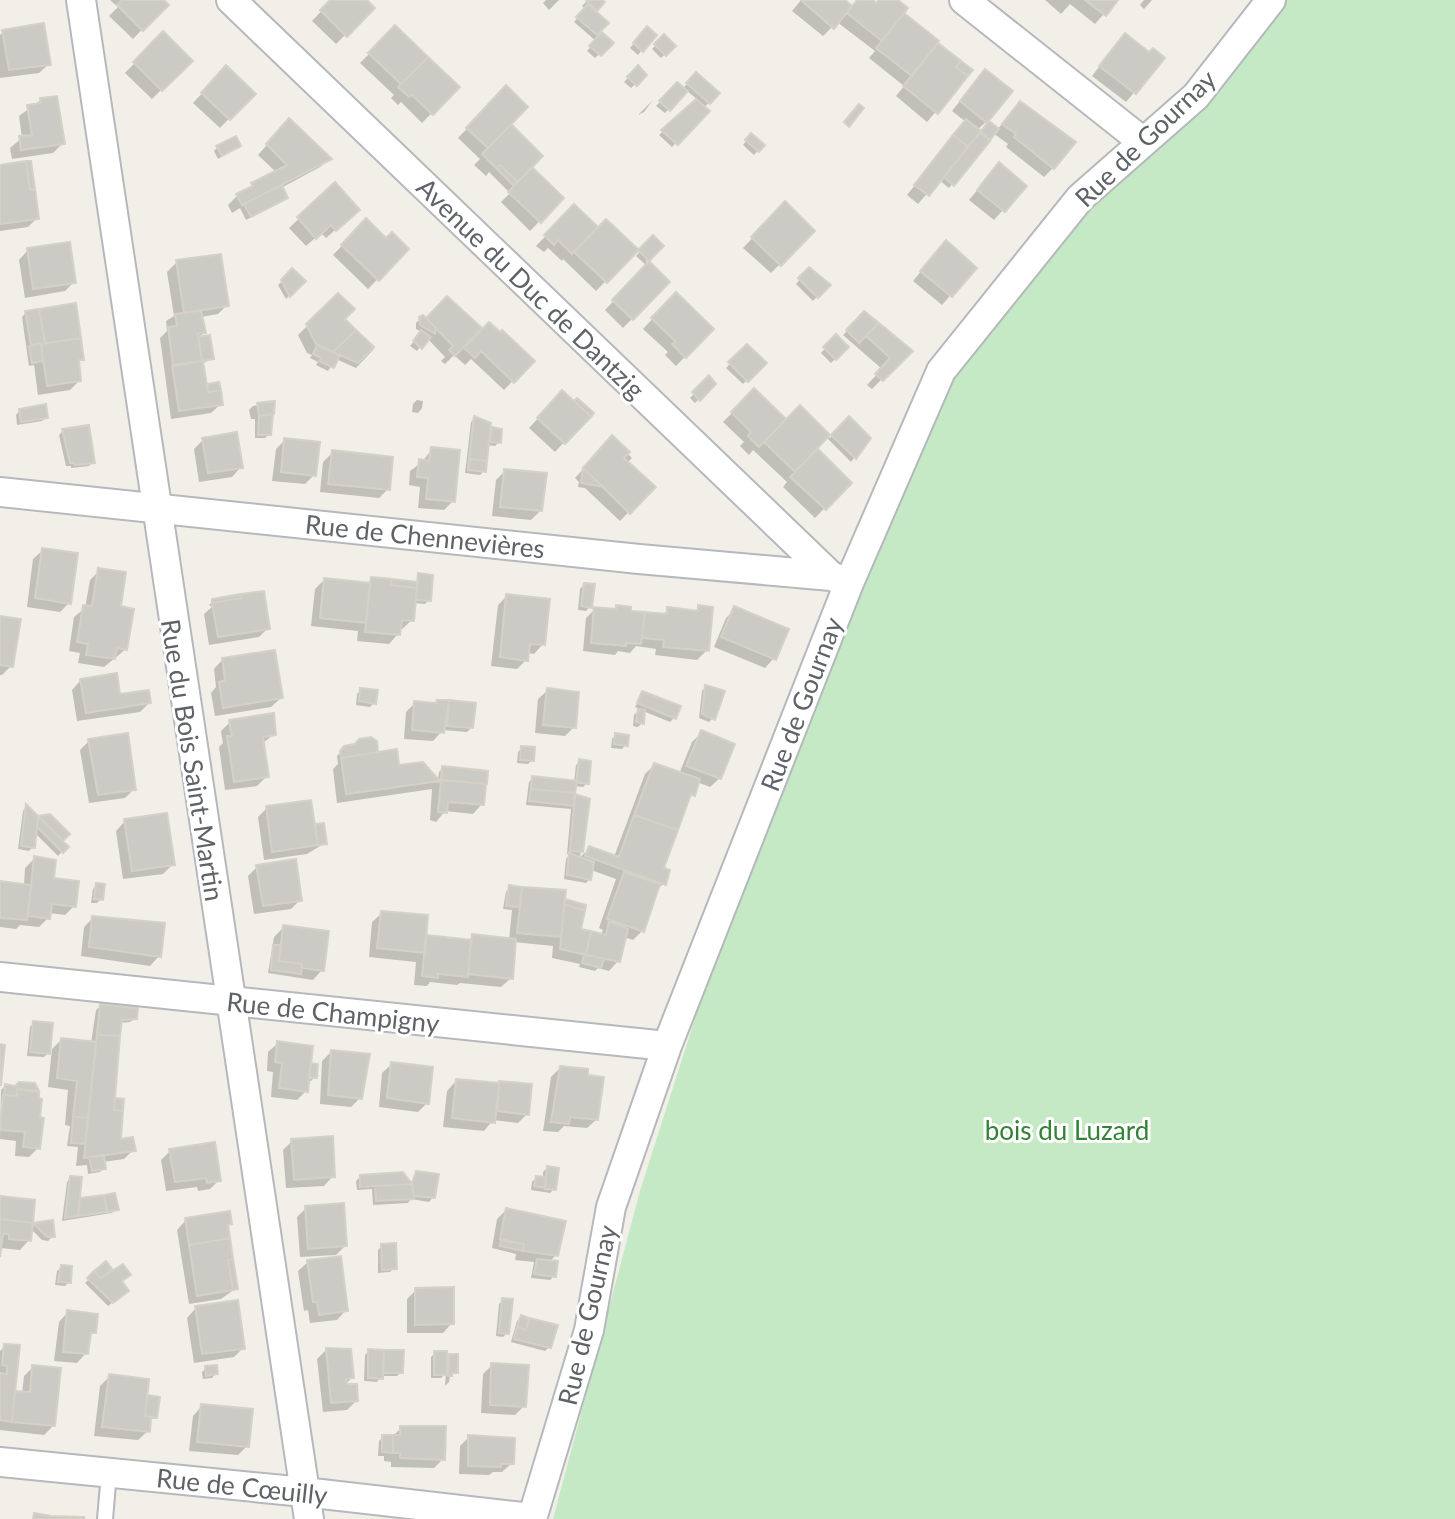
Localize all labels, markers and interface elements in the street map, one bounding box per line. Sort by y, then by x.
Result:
street label: Rue de Gournay [1068,62,1223,213]
street label: Avenue du Duc de Dantzig [411,171,651,405]
street label: Rue de Chennevières [304,507,546,565]
street label: Rue de Gournay [753,612,849,795]
street label: Rue du Bois Saint-Martin [155,617,231,903]
street label: Rue de Champigny [225,985,442,1039]
park label: bois du Luzard [985,1114,1149,1146]
street label: Rue de Gournay [551,1221,623,1408]
street label: Rue de Cœuilly [155,1461,330,1511]

